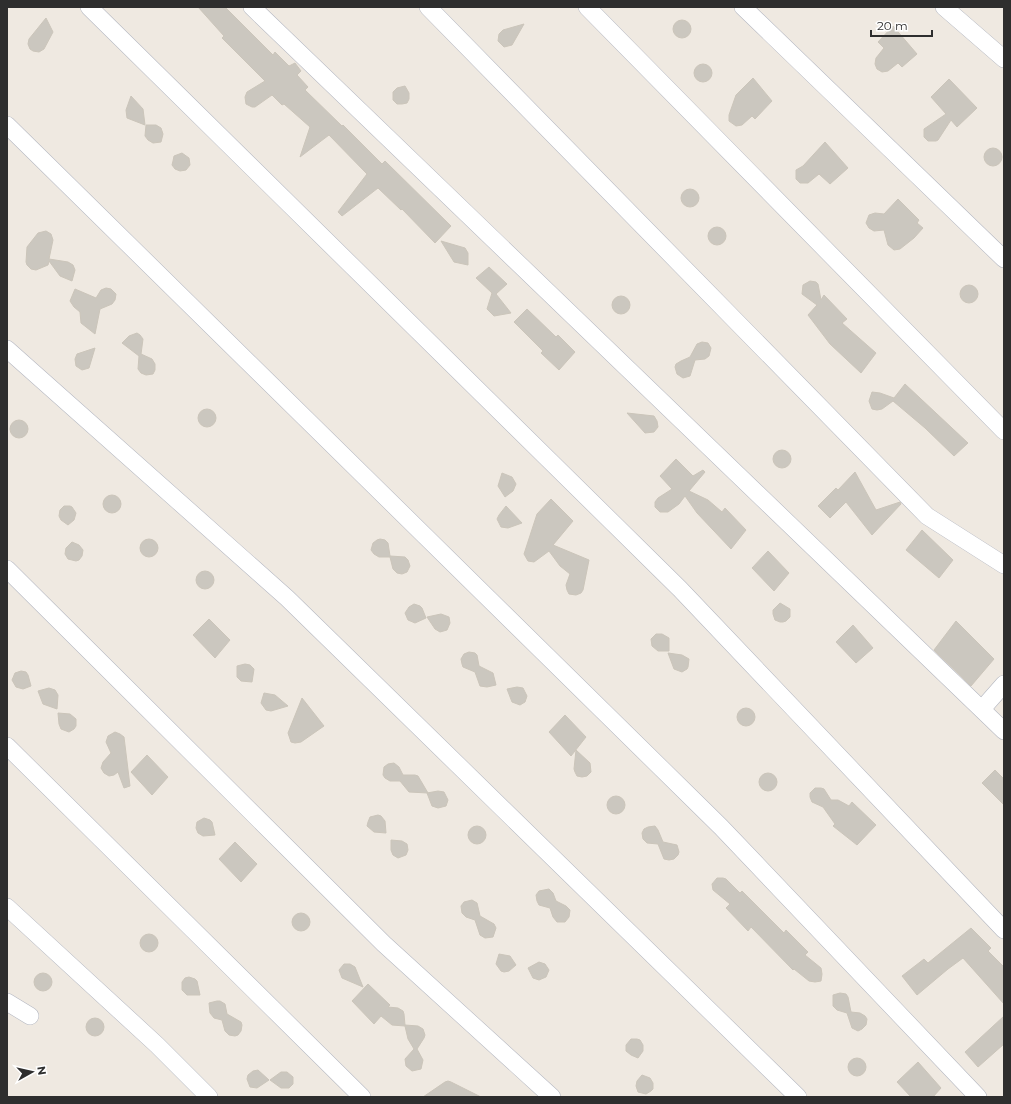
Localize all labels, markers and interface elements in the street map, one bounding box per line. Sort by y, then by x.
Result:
scale bar [871,12,932,38]
text: 20 m [877,18,908,33]
north arrow [12,1052,52,1092]
text: N [34,1065,49,1076]

